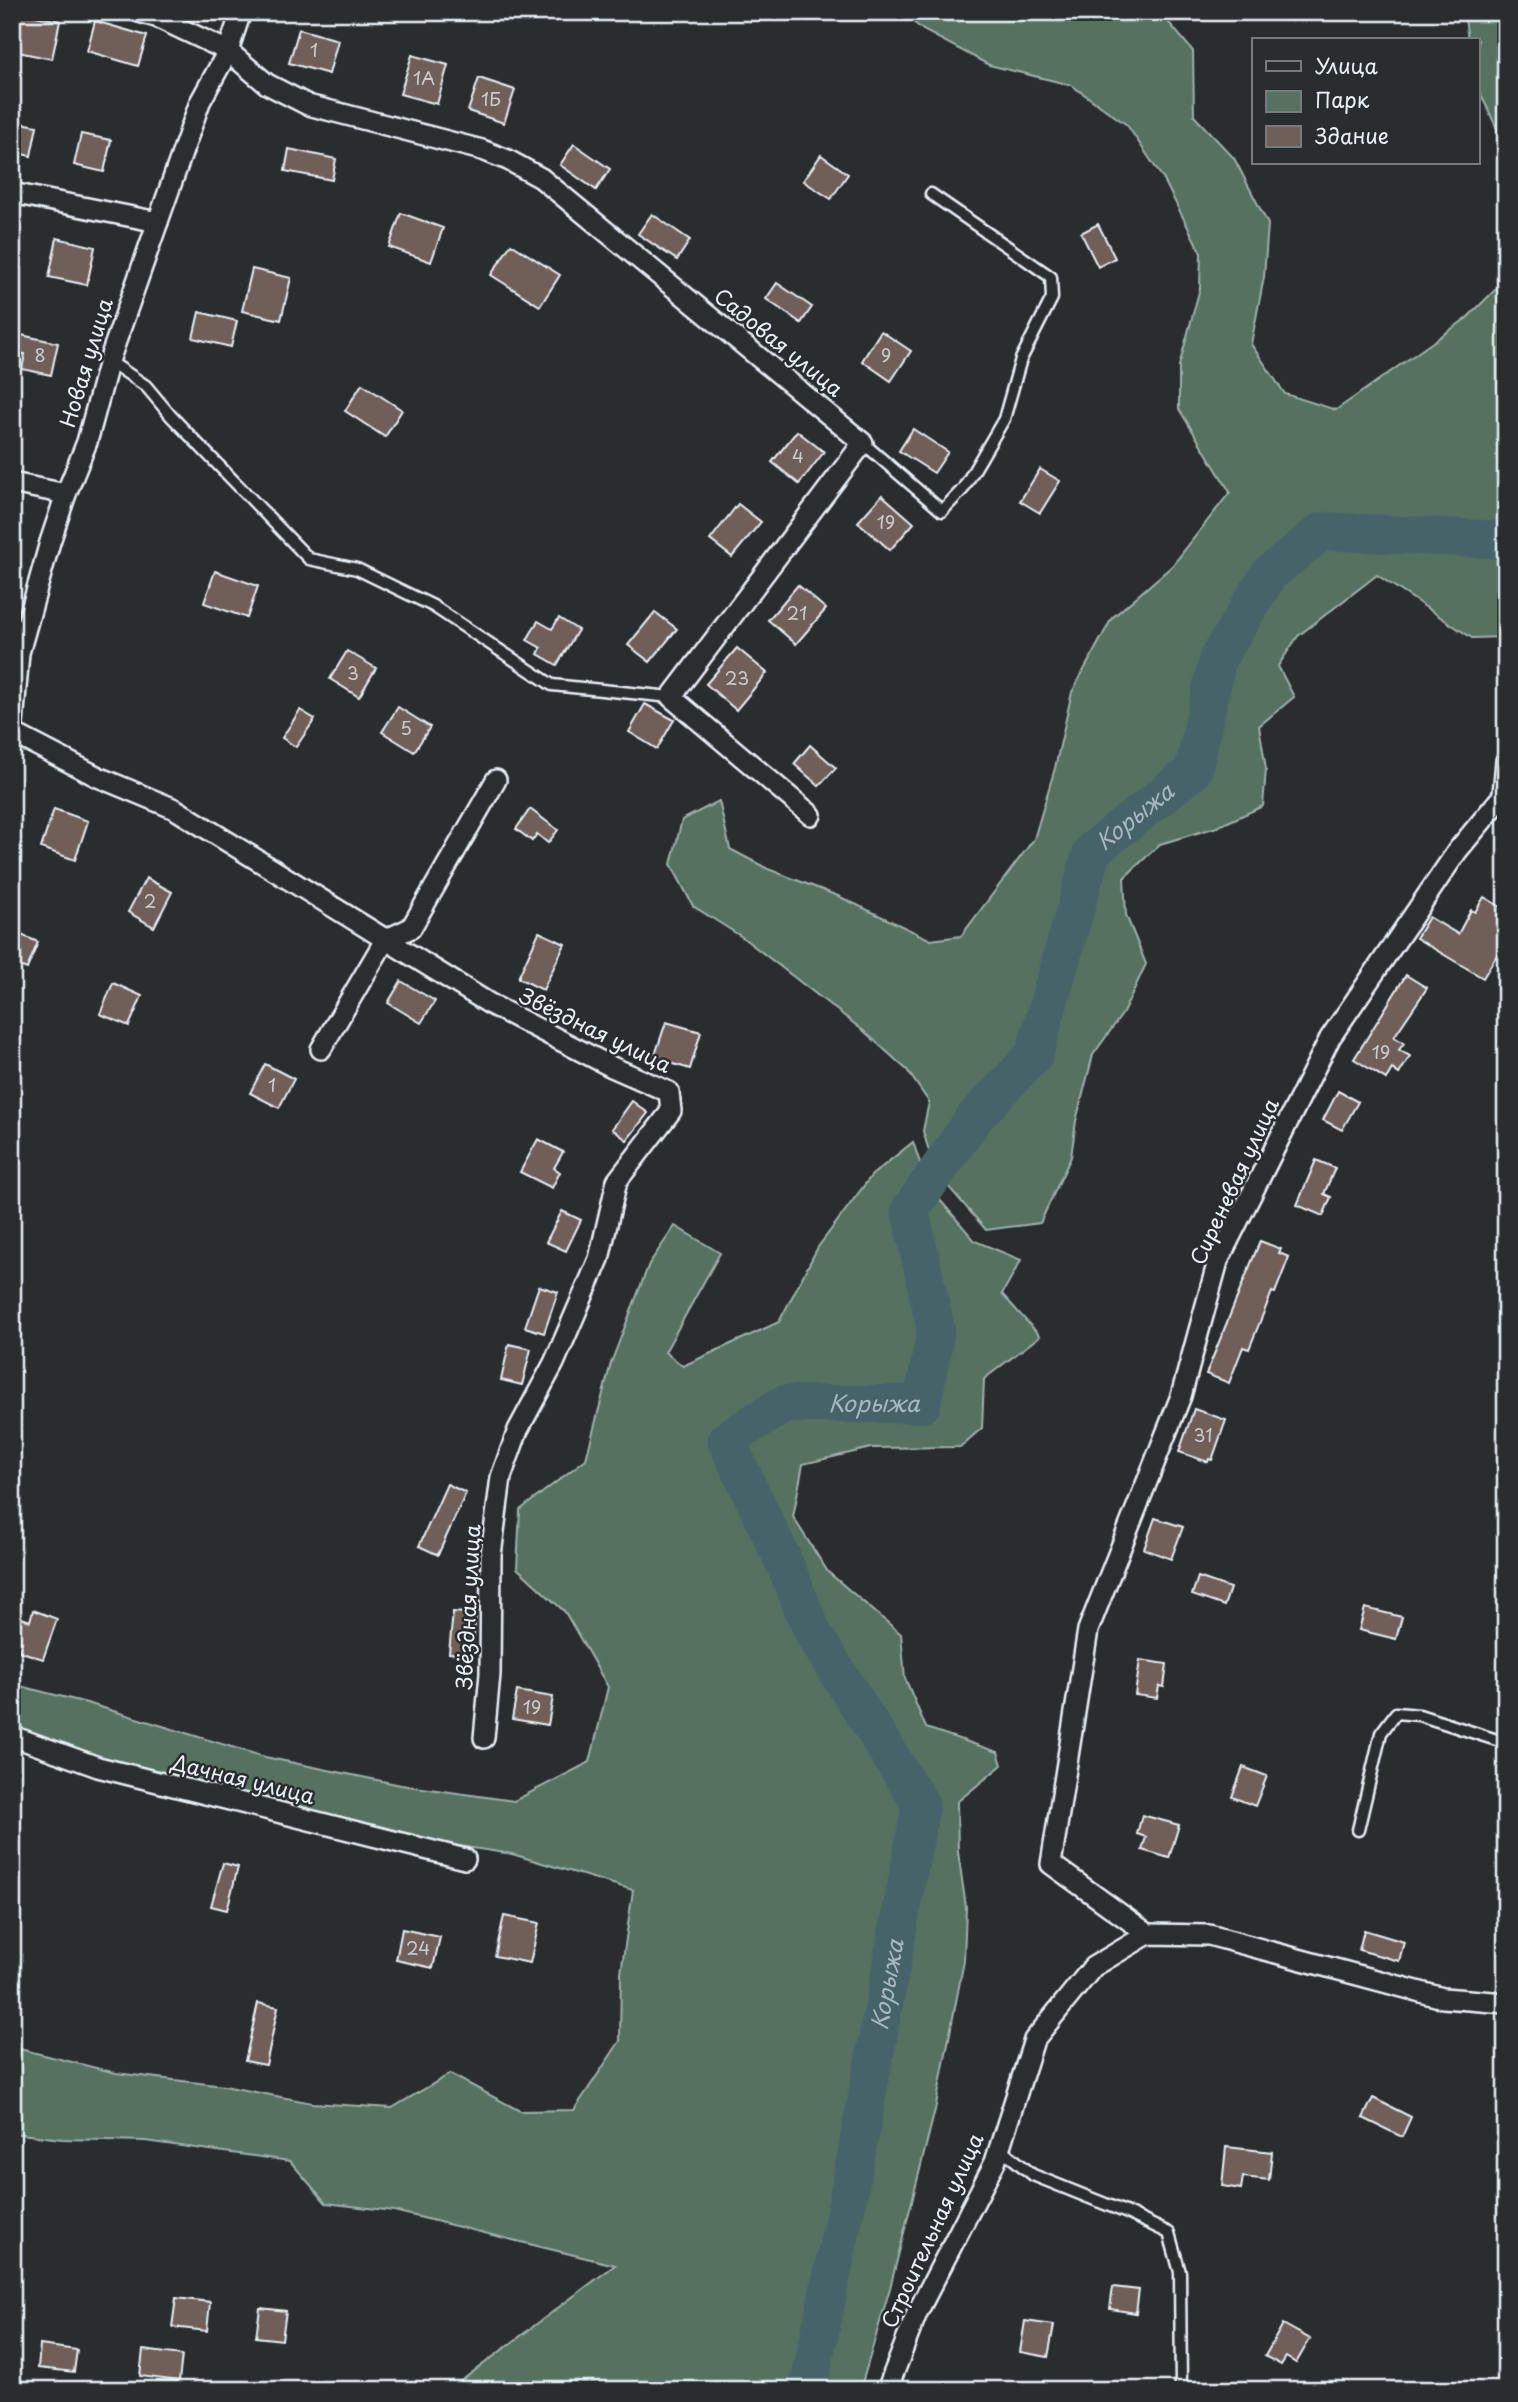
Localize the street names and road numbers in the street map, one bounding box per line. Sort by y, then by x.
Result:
street label: Садовая улица [708,279,851,404]
street label: Новая улица [50,293,120,431]
street label: Звёздная улица [515,979,678,1080]
street label: Сиреневая улица [1181,1092,1286,1270]
street label: Звёздная улица [447,1523,487,1690]
street label: Дачная улица [168,1745,319,1811]
street label: Строительная улица [872,2127,991,2333]

